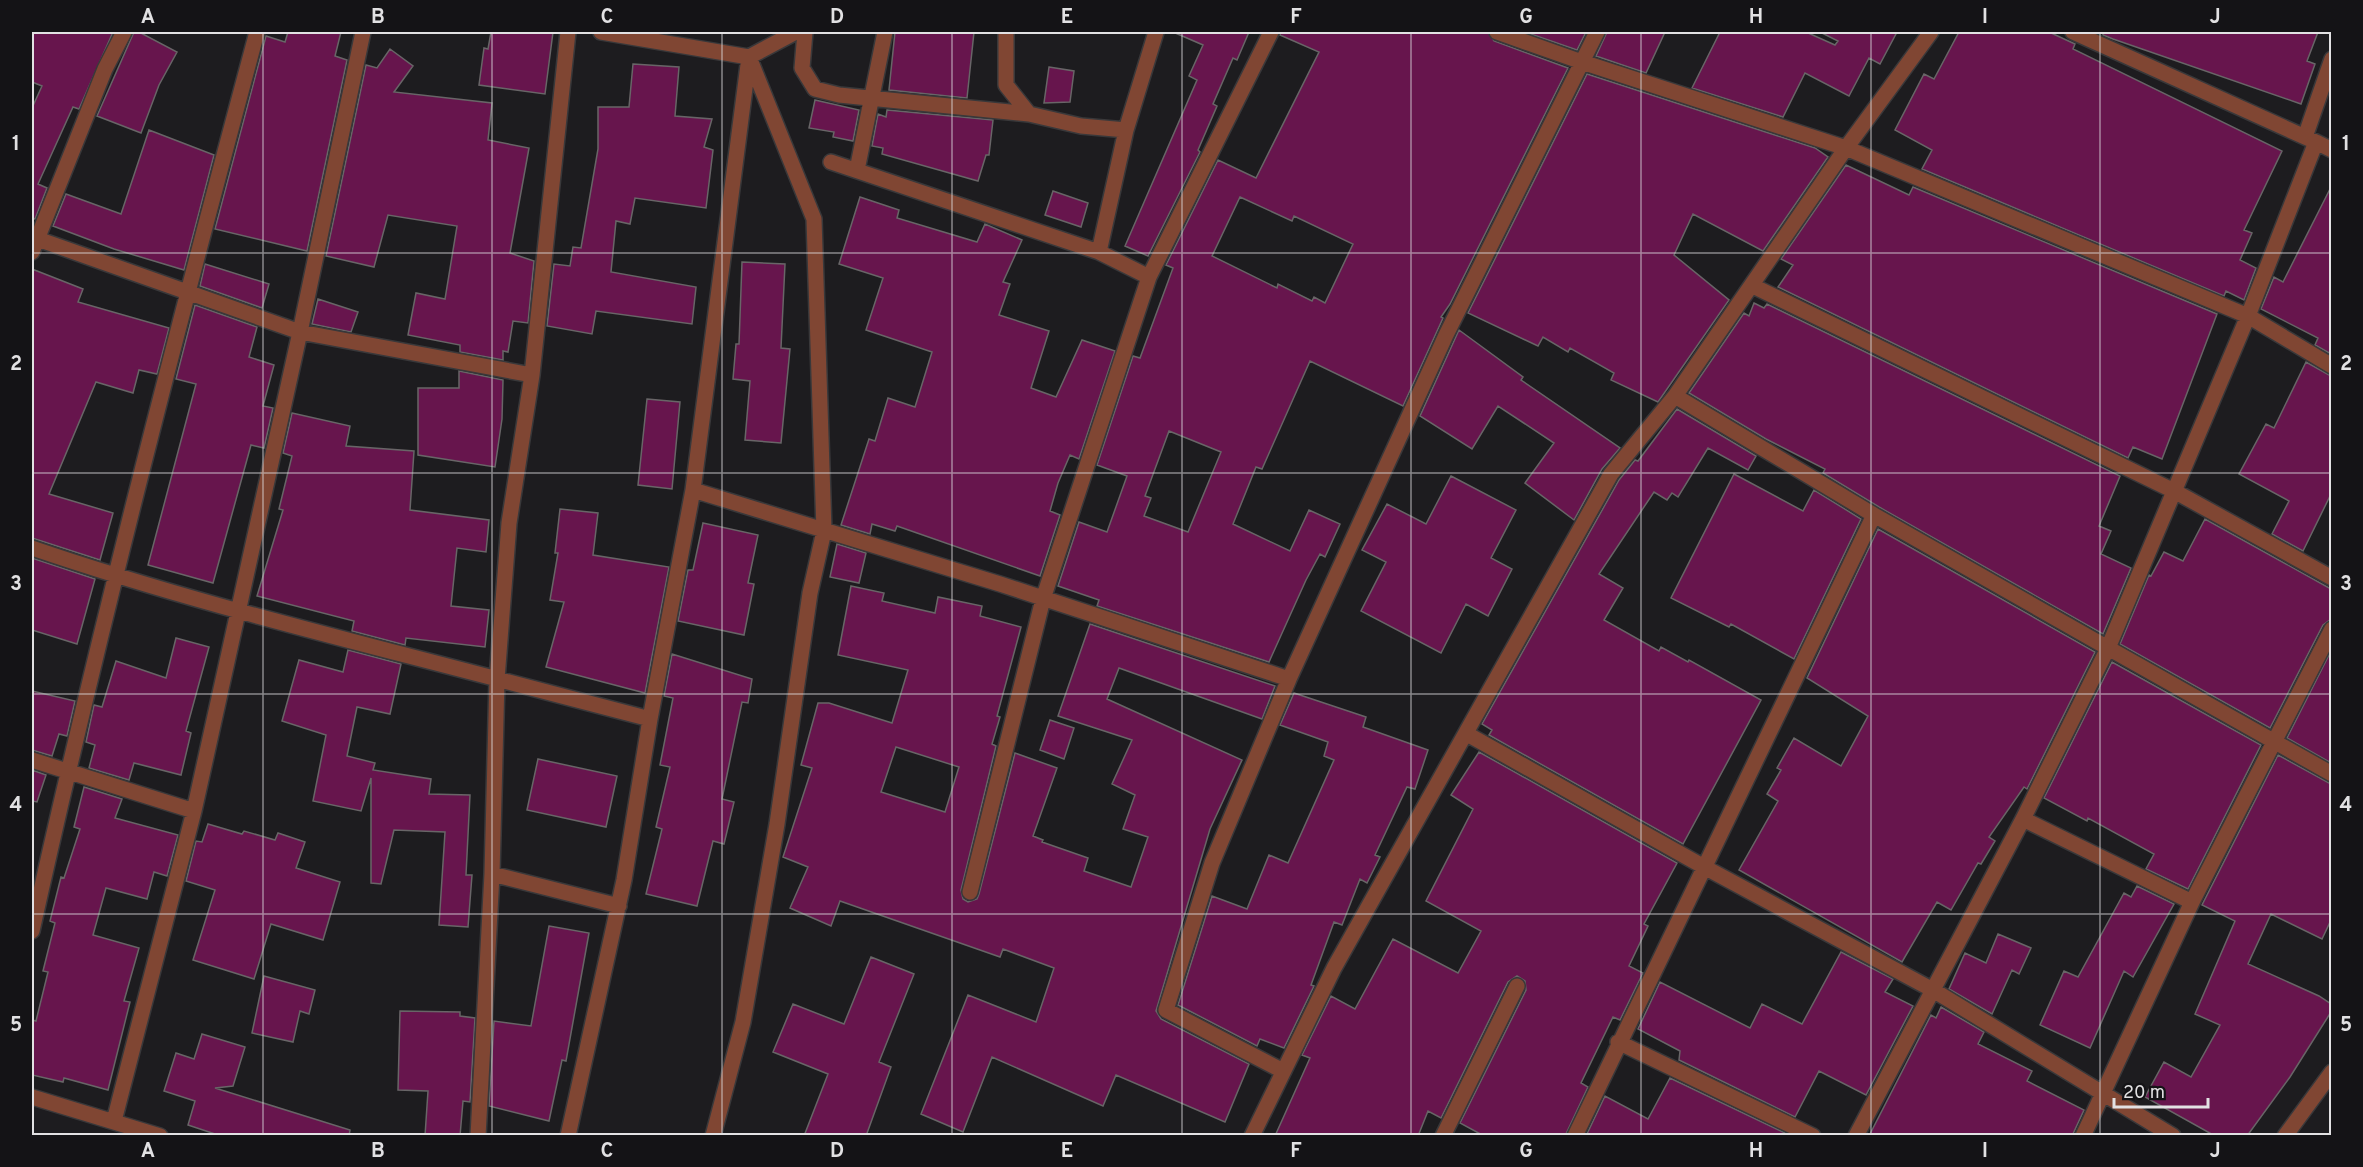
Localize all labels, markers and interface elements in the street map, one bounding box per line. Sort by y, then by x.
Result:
text: A [141,5,155,31]
text: B [371,5,385,31]
text: C [601,5,613,31]
text: D [830,5,844,31]
text: E [1061,5,1073,31]
text: F [1290,5,1302,31]
text: G [1519,5,1533,31]
text: H [1749,5,1763,31]
text: I [1982,5,1988,31]
text: J [2209,5,2221,31]
text: 1 [12,132,20,158]
text: 1 [2342,132,2350,158]
text: 2 [10,352,22,378]
text: 2 [2340,352,2352,378]
text: 3 [10,572,22,598]
text: 3 [2340,572,2352,598]
text: 4 [10,793,22,819]
text: 4 [2340,793,2352,819]
text: 5 [10,1013,22,1039]
text: 5 [2340,1013,2352,1039]
scale bar [2114,1071,2208,1109]
text: 20 m [2123,1082,2165,1105]
text: A [141,1139,155,1165]
text: B [371,1139,385,1165]
text: C [601,1139,613,1165]
text: D [830,1139,844,1165]
text: E [1061,1139,1073,1165]
text: F [1290,1139,1302,1165]
text: G [1519,1139,1533,1165]
text: H [1749,1139,1763,1165]
text: I [1982,1139,1988,1165]
text: J [2209,1139,2221,1165]

